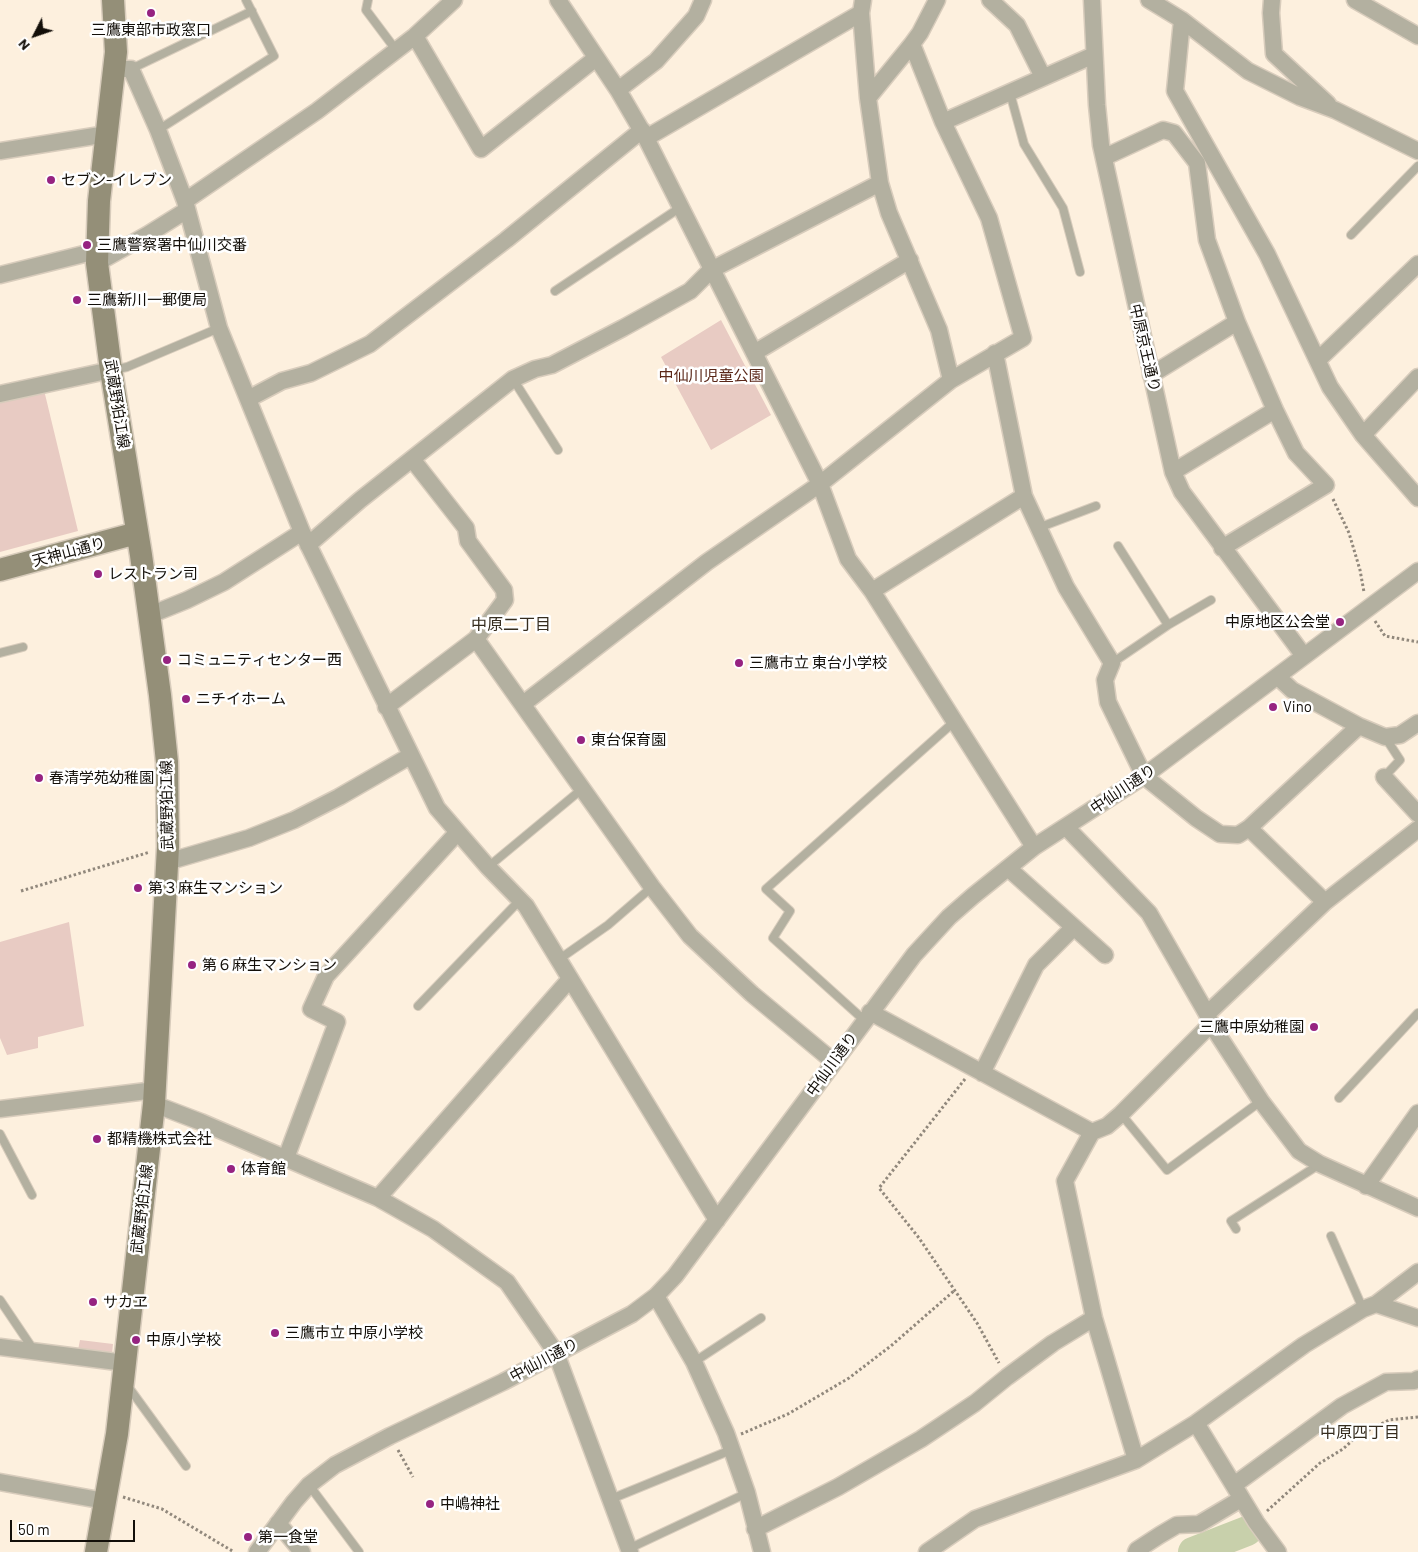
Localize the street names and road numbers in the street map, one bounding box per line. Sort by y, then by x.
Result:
street label: 中原京王通り [1126,302,1164,394]
street label: 武蔵野狛江線 [101,358,133,450]
street label: 天神山通り [30,534,108,570]
street label: 武蔵野狛江線 [157,760,177,850]
street label: 中仙川通り [1087,761,1159,817]
street label: 中仙川通り [803,1028,861,1100]
street label: 武蔵野狛江線 [128,1163,156,1255]
street label: 中仙川通り [507,1334,581,1386]

